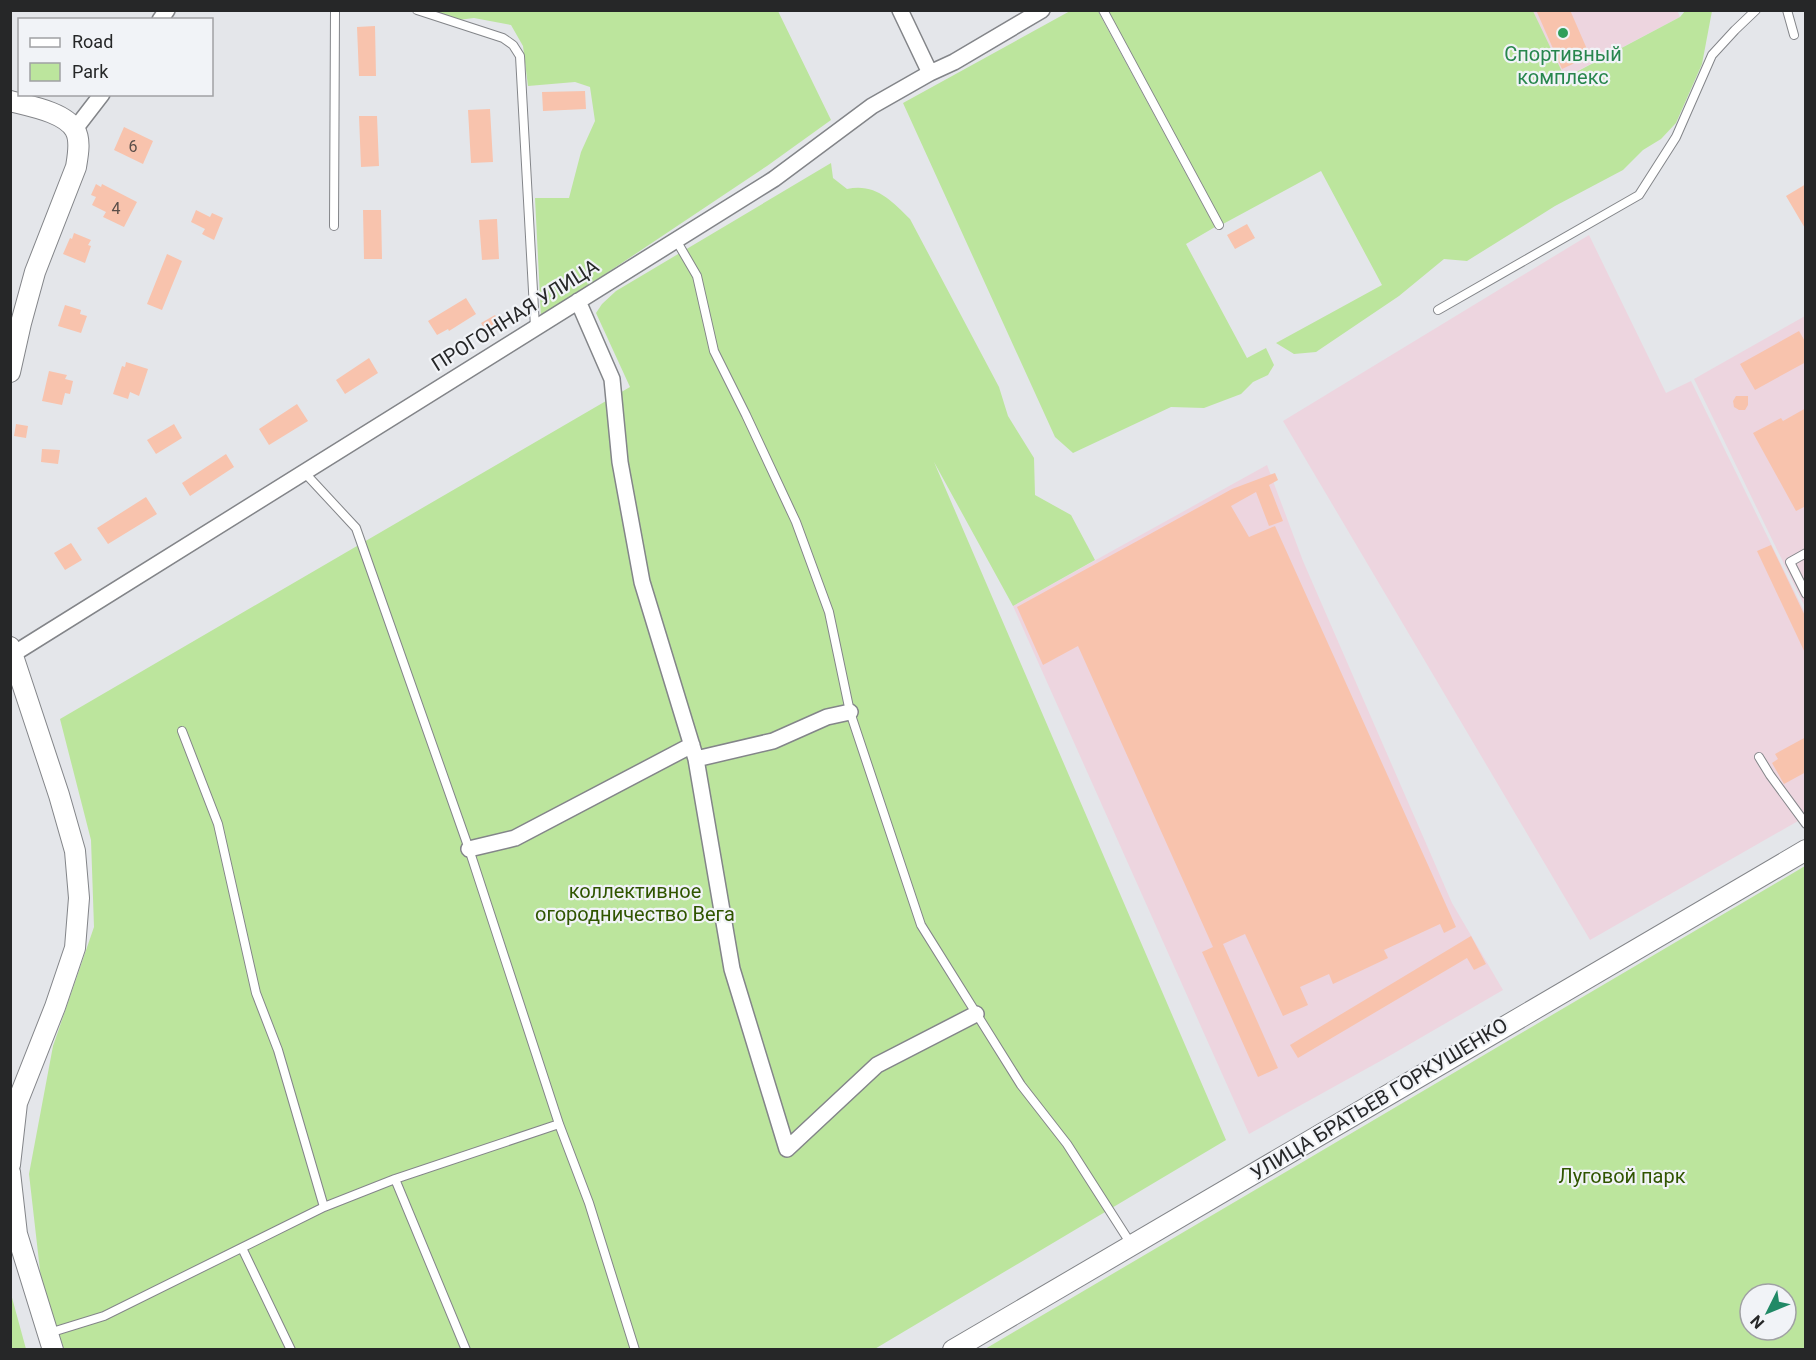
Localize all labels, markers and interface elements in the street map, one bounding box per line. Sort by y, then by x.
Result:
legend [18,18,213,96]
marker: Спортивный комплекс [1556,26,1570,40]
text: Road [72,31,113,52]
place label: Спортивный комплекс [1504,42,1622,89]
text: Park [72,61,109,82]
house number: 6 [129,137,138,156]
house number: 4 [112,199,121,218]
street label: ПРОГОННАЯ УЛИЦА [427,254,603,376]
park label: коллективное огородничество Вега [535,879,735,926]
street label: УЛИЦА БРАТЬЕВ ГОРКУШЕНКО [1246,1013,1512,1185]
park label: Луговой парк [1558,1164,1686,1188]
north arrow [1738,1282,1798,1342]
text: N [1747,1311,1768,1332]

